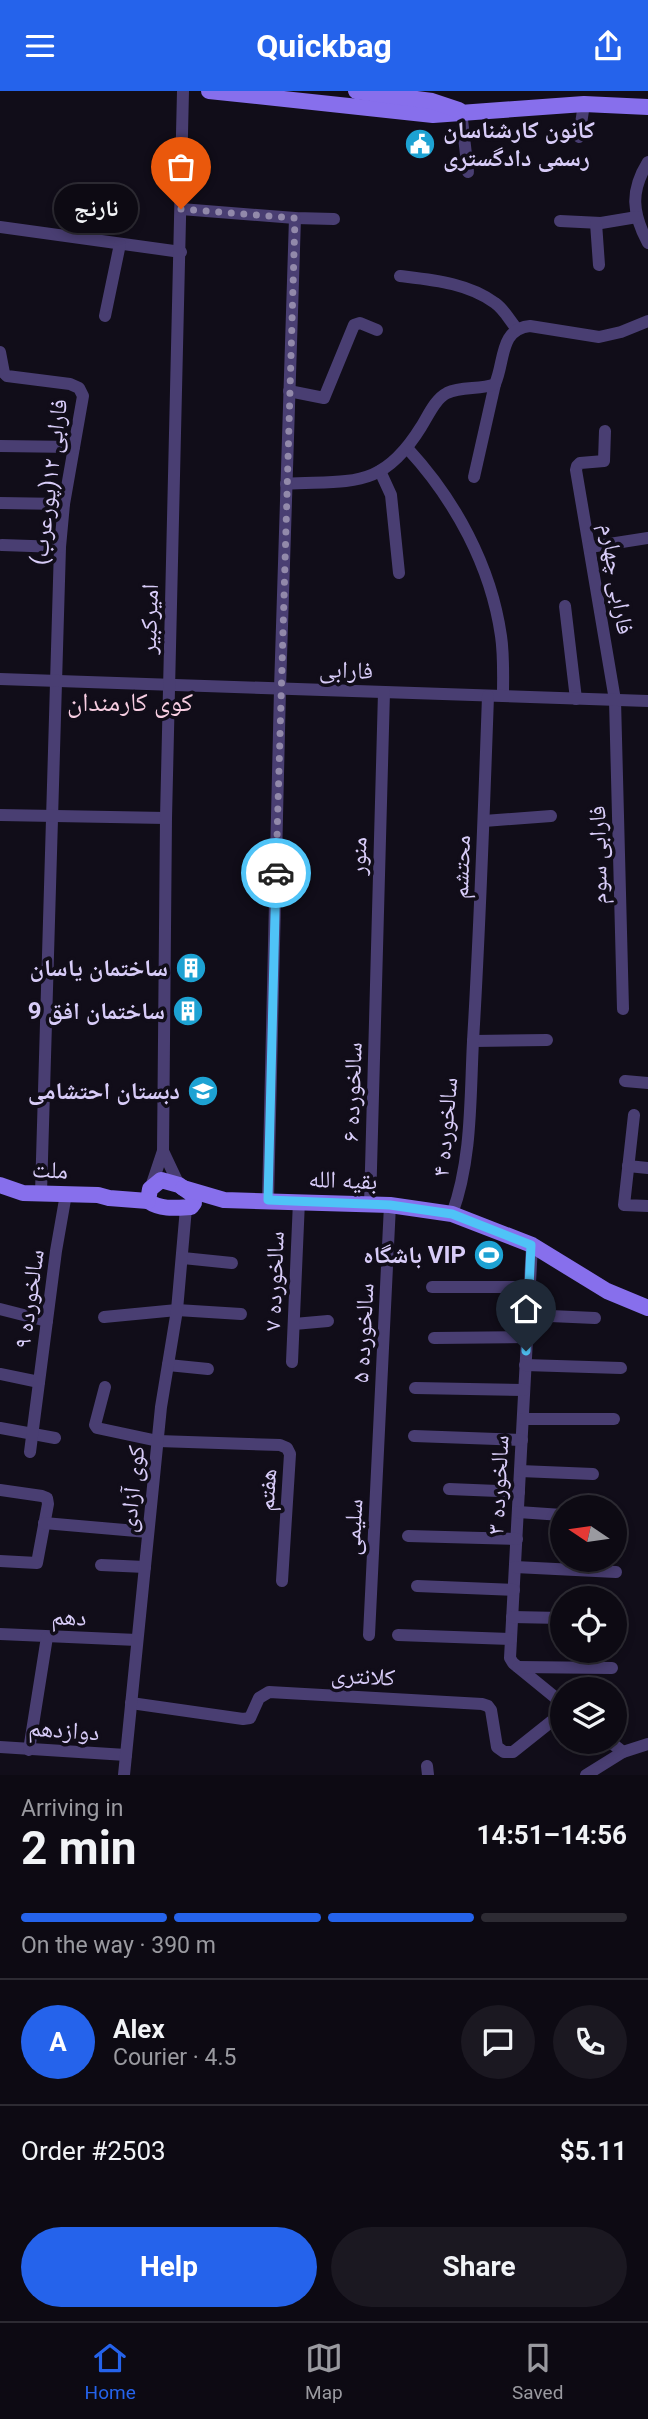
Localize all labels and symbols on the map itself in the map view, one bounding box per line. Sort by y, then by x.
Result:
place label: کانون کارشناسان رسمی دادگستری [443,116,595,172]
public building icon: کانون کارشناسان رسمی دادگستری [403,127,437,161]
pin [151,137,211,209]
callout: نارنج [55,185,139,233]
street label: فارابی ۱۲(پورعرب) [25,397,73,567]
street label: فارابی چهارم [592,522,640,637]
street label: امیرکبیر [134,583,164,656]
street label: فارابی [318,655,374,685]
district label: کوی کارمندان [67,687,193,718]
street label: فارابی سوم [583,805,615,905]
street label: محتشم [446,834,478,900]
street label: منور [343,836,373,877]
courier [241,838,311,908]
building icon: ساختمان یاسان [174,951,208,985]
place label: ساختمان یاسان [29,954,168,982]
building icon: ساختمان افق 9 [171,994,205,1028]
place label: ساختمان افق 9 [28,997,165,1025]
street label: سالخورده ۶ [336,1042,368,1142]
school or university icon: دبستان احتشامی [186,1074,220,1108]
street label: سالخورده ۴ [427,1076,463,1178]
place label: دبستان احتشامی [28,1077,180,1105]
street label: ملت [31,1155,69,1185]
street label: بقیه الله [308,1165,378,1195]
street label: سالخورده ۷ [258,1231,290,1331]
sports icon: باشگاه VIP [472,1238,506,1272]
place label: باشگاه VIP [363,1241,466,1269]
street label: سالخورده ۹ [8,1248,50,1350]
pin [496,1279,556,1351]
street label: سالخورده ۵ [346,1282,380,1384]
street label: سالخورده ۳ [481,1434,515,1536]
street label: کوی آزادی [114,1444,150,1534]
street label: هفتم [252,1468,284,1512]
north arrow [550,1495,626,1571]
street label: سلیمی [338,1498,368,1556]
street label: دهم [51,1602,87,1634]
street label: کلانتری [330,1660,396,1692]
street label: دوازدهم [27,1714,100,1748]

